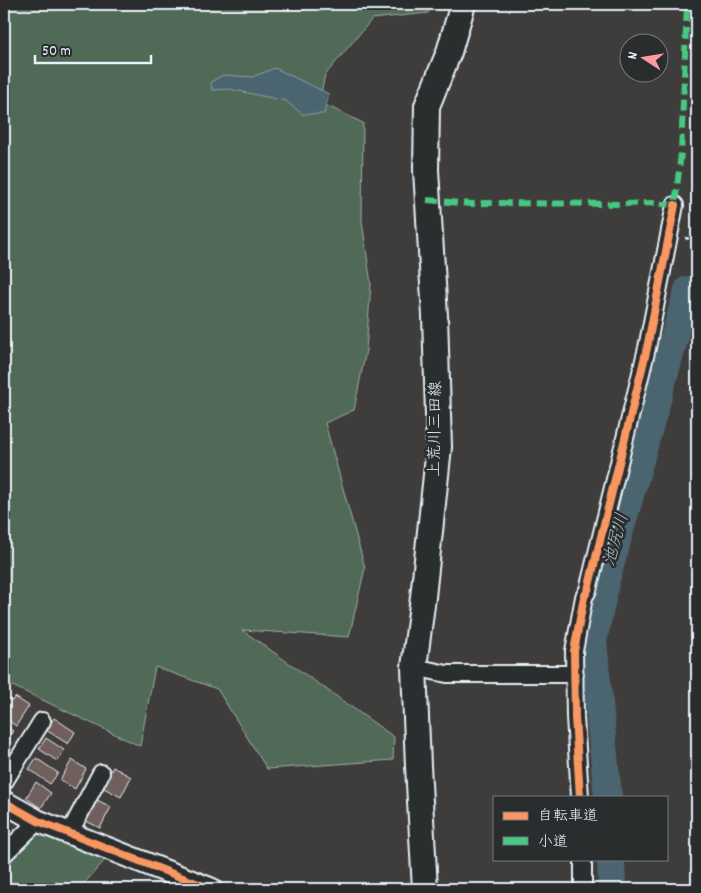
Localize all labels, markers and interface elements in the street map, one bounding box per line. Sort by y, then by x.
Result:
scale bar [35,32,151,64]
north arrow [618,32,668,82]
text: 50 m [42,41,71,63]
text: N [623,50,644,61]
street label: 上荒川三田線 [424,381,448,477]
water label: 池尻川 [598,511,636,569]
legend [493,796,668,860]
text: 自転車道 [538,806,598,828]
text: 小道 [538,832,568,854]

